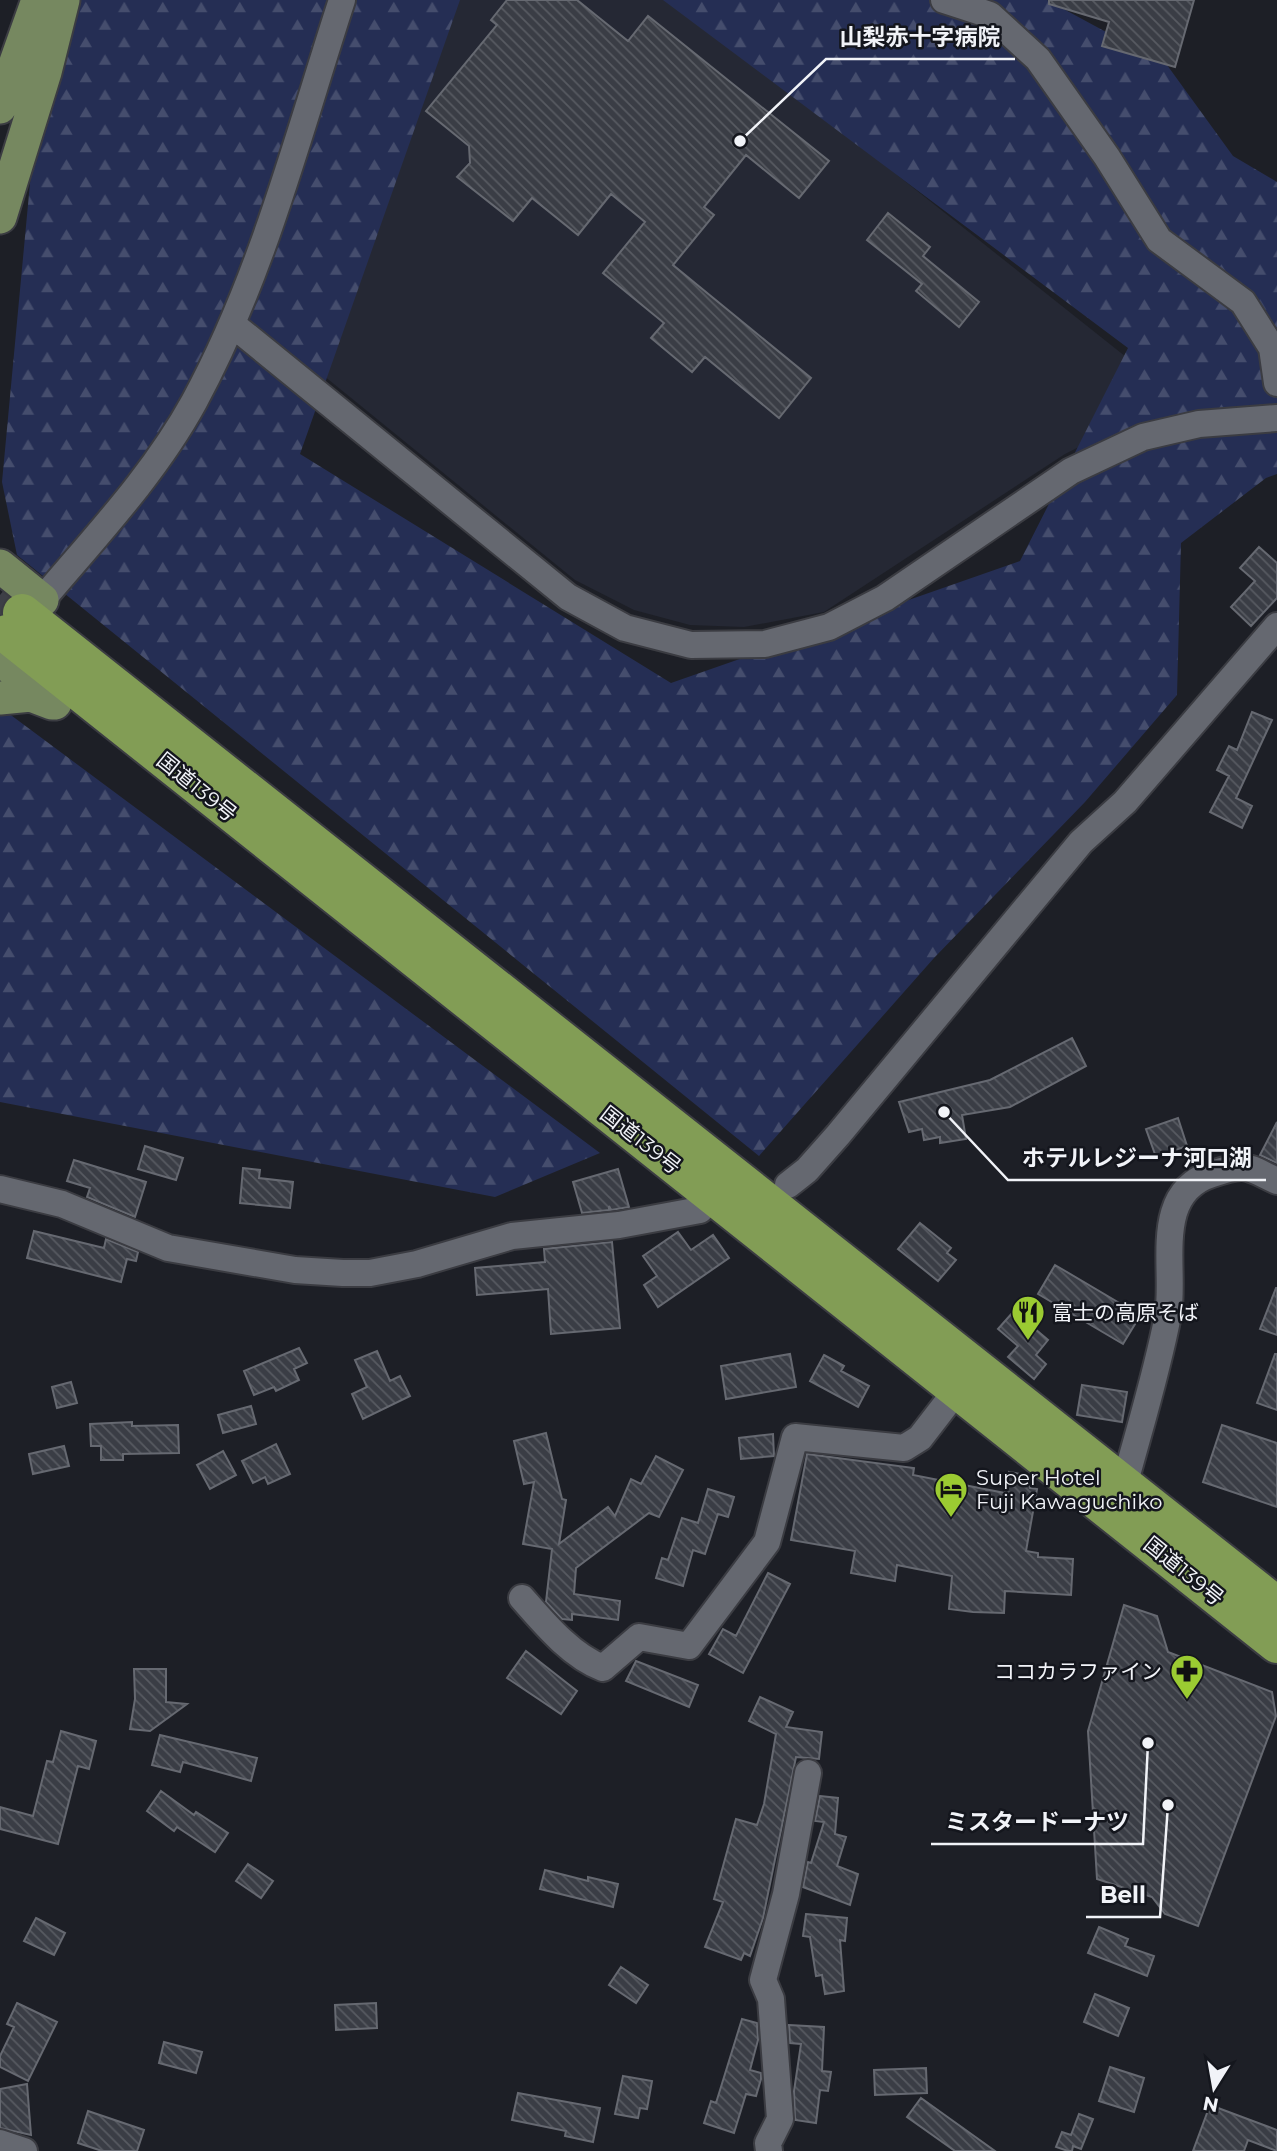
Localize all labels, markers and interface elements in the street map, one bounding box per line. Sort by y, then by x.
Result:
callout: 山梨赤十字病院 [826,15,1015,59]
text: 山梨赤十字病院 [840,23,1001,51]
street label: 国道139号 [152,747,242,827]
street label: 国道139号 [596,1101,686,1179]
callout: ホテルレジーナ河口湖 [1008,1136,1266,1180]
text: ホテルレジーナ河口湖 [1022,1144,1252,1172]
restaurant icon: 富士の高原そば [1009,1293,1047,1342]
place label: 富士の高原そば [1052,1300,1199,1325]
place label: Super Hotel Fuji Kawaguchiko [976,1465,1162,1514]
hotel icon: Super Hotel Fuji Kawaguchiko [932,1470,970,1519]
street label: 国道139号 [1139,1531,1229,1611]
pharmacy icon: ココカラファイン [1168,1652,1206,1701]
place label: ココカラファイン [994,1659,1162,1684]
callout: ミスタードーナツ [931,1800,1143,1844]
text: ミスタードーナツ [945,1808,1129,1836]
callout: Bell [1086,1873,1160,1917]
text: Bell [1100,1881,1146,1909]
north arrow [1179,2053,1249,2123]
text: N [1201,2091,1221,2117]

